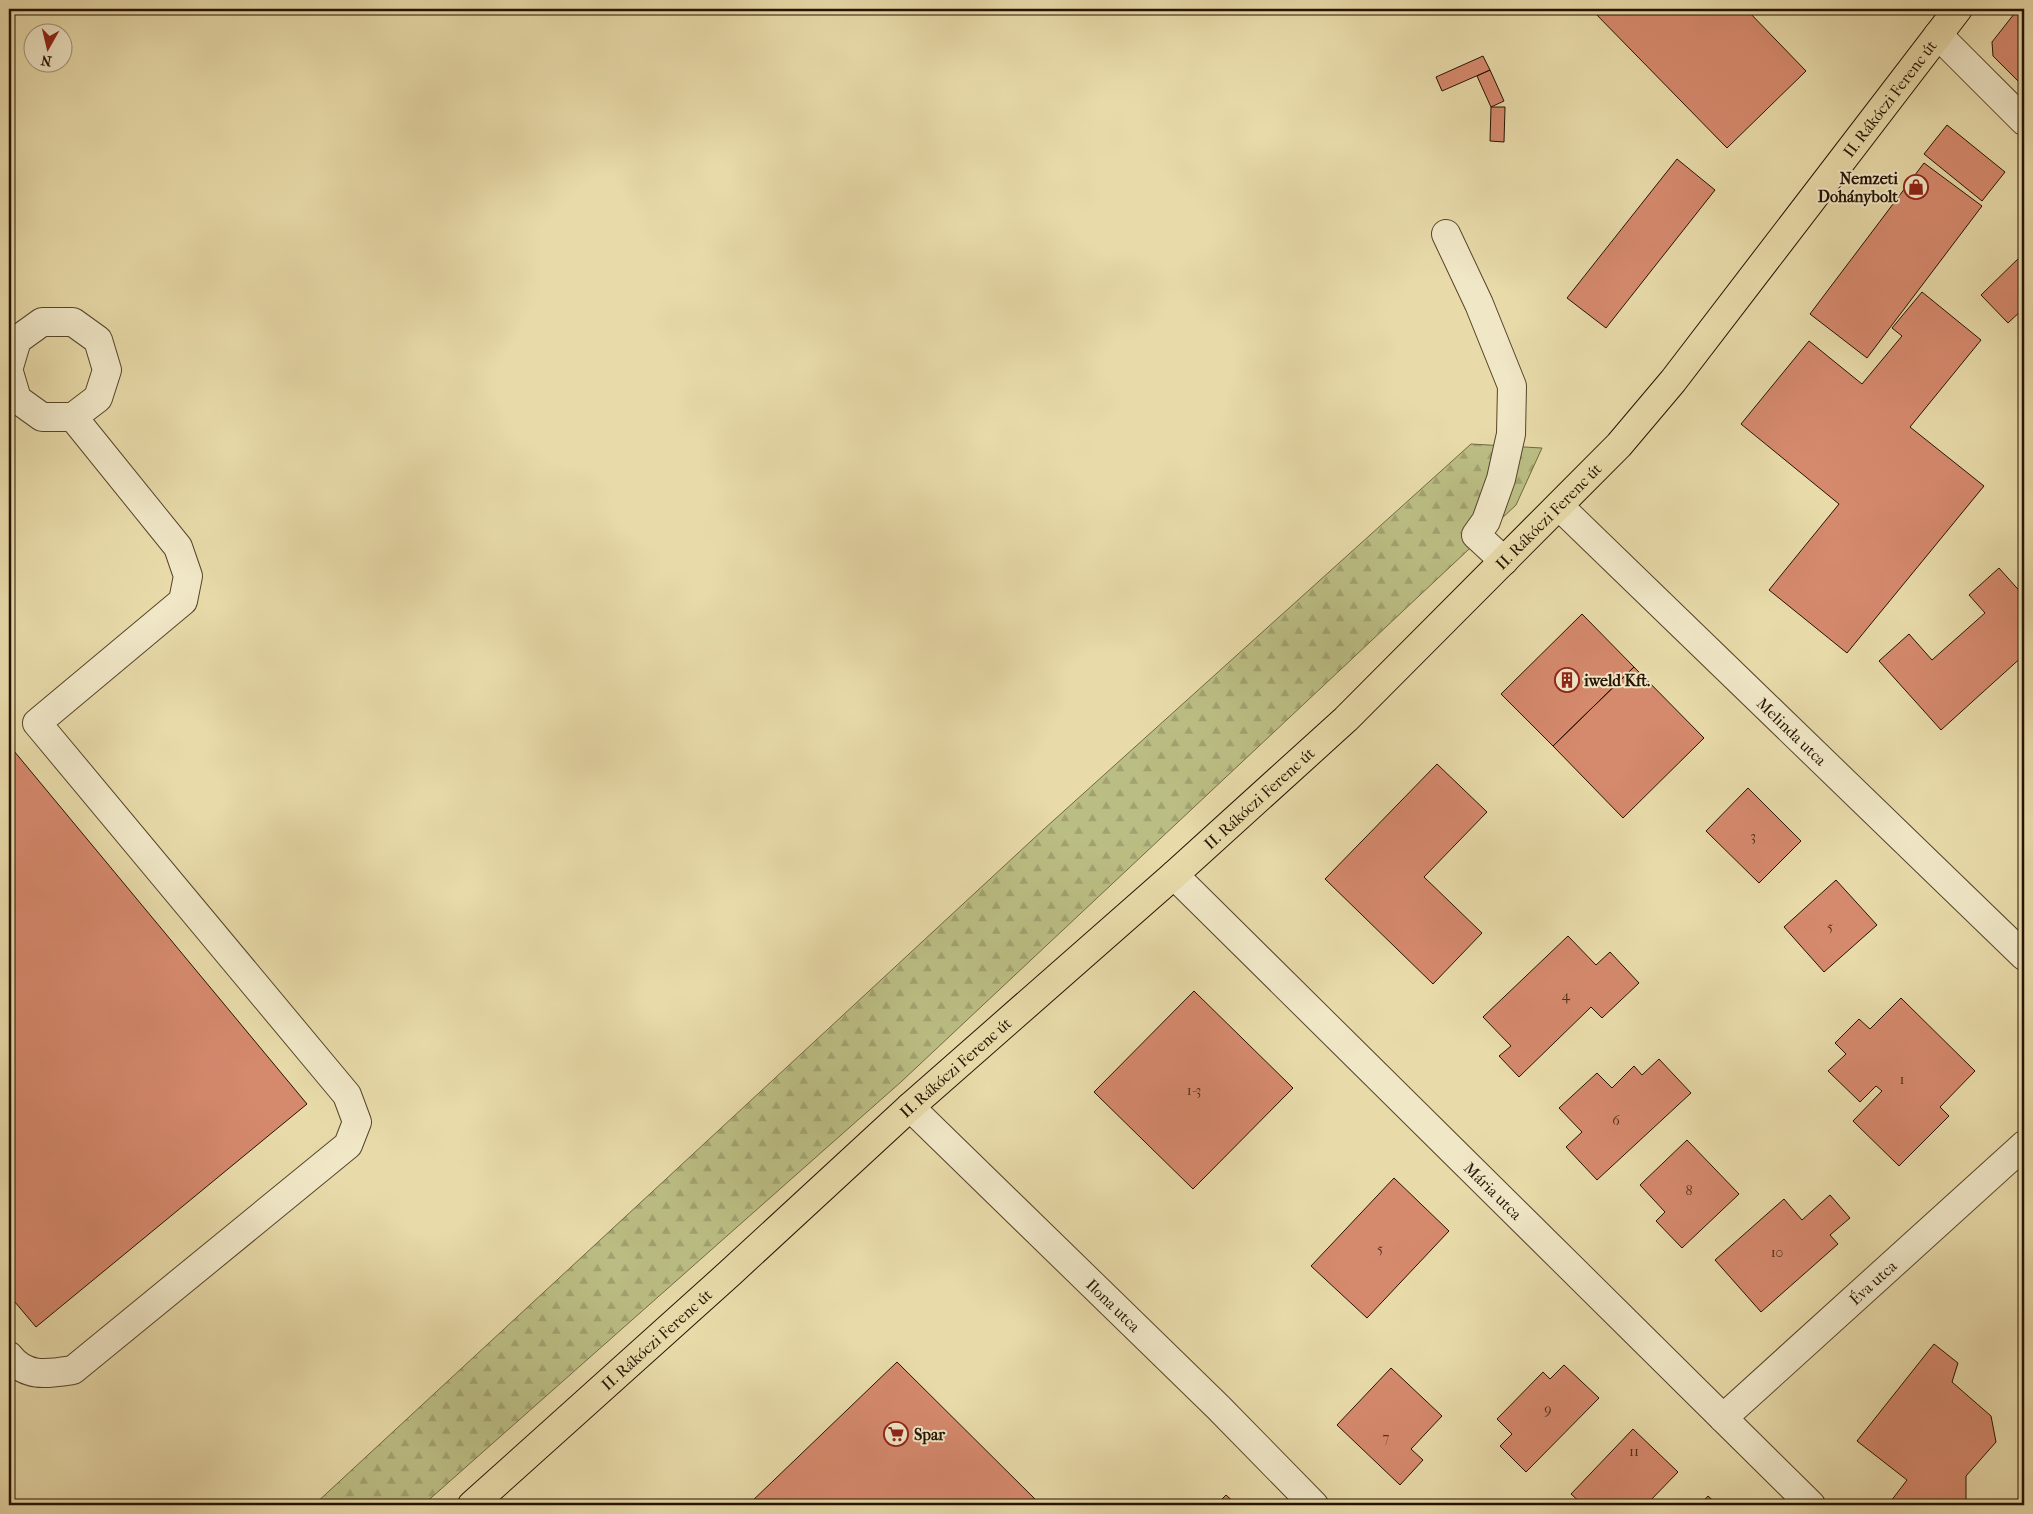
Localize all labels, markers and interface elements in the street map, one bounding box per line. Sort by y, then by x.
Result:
north arrow [22,22,72,72]
street label: II. Rákóczi Ferenc út [1839,36,1941,161]
text: N [39,51,53,70]
place label: Nemzeti Dohánybolt [1818,169,1898,207]
shop icon: Nemzeti Dohánybolt [1903,174,1929,200]
street label: II. Rákóczi Ferenc út [1492,459,1606,573]
building icon: iweld Kft. [1554,667,1580,693]
place label: iweld Kft. [1583,671,1650,690]
street label: Melinda utca [1753,694,1831,770]
street label: II. Rákóczi Ferenc út [1200,743,1319,853]
house number: 3 [1750,828,1756,845]
house number: 5 [1827,918,1833,935]
house number: 4 [1562,987,1571,1004]
street label: II. Rákóczi Ferenc út [896,1013,1015,1122]
house number: 1 [1900,1071,1905,1088]
house number: 1-3 [1187,1082,1201,1099]
house number: 6 [1612,1112,1620,1129]
street label: Mária utca [1460,1158,1526,1224]
house number: 8 [1685,1182,1693,1199]
house number: 5 [1377,1240,1383,1257]
house number: 10 [1771,1244,1783,1261]
street label: Éva utca [1845,1256,1901,1309]
street label: Ilona utca [1082,1275,1144,1336]
street label: II. Rákóczi Ferenc út [598,1285,716,1394]
house number: 9 [1544,1401,1552,1418]
supermarket icon: Spar [883,1421,909,1447]
place label: Spar [914,1425,946,1445]
house number: 7 [1383,1429,1390,1446]
house number: 11 [1629,1443,1639,1460]

